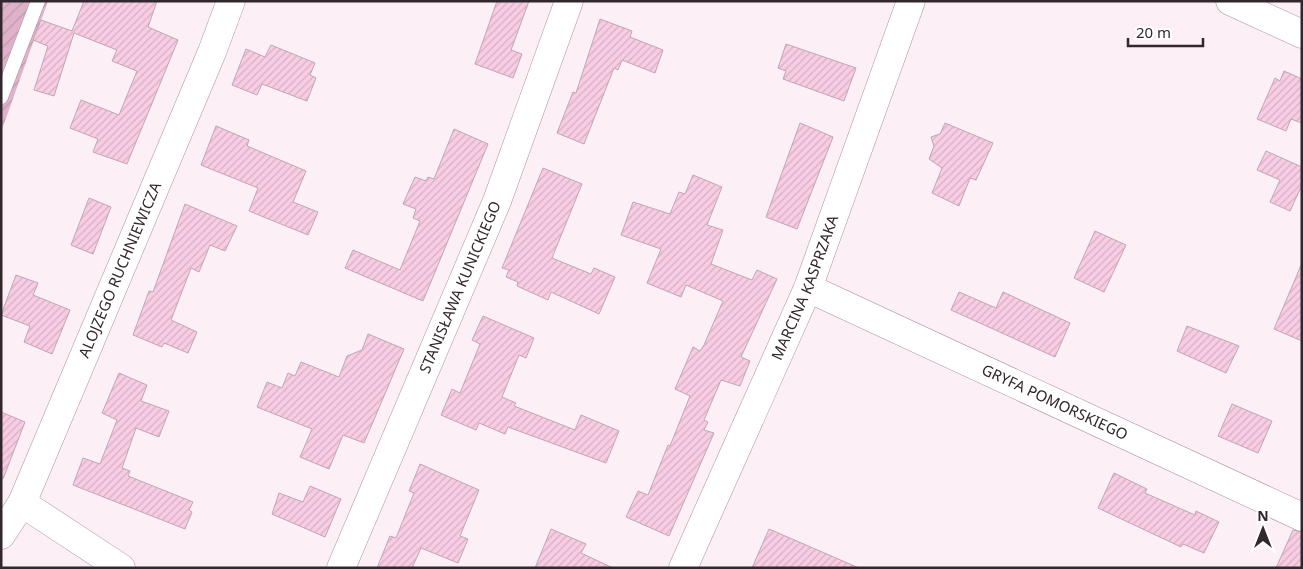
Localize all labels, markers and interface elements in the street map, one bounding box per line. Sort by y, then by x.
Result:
scale bar [1128,15,1203,47]
text: 20 m [1136,22,1171,42]
street label: ALOJZEGO RUCHNIEWICZA [73,178,165,361]
street label: STANISŁAWA KUNICKIEGO [414,198,505,376]
street label: MARCINA KASPRZAKA [766,212,843,363]
street label: GRYFA POMORSKIEGO [979,359,1131,444]
north arrow [1238,504,1288,554]
text: N [1257,506,1269,525]

